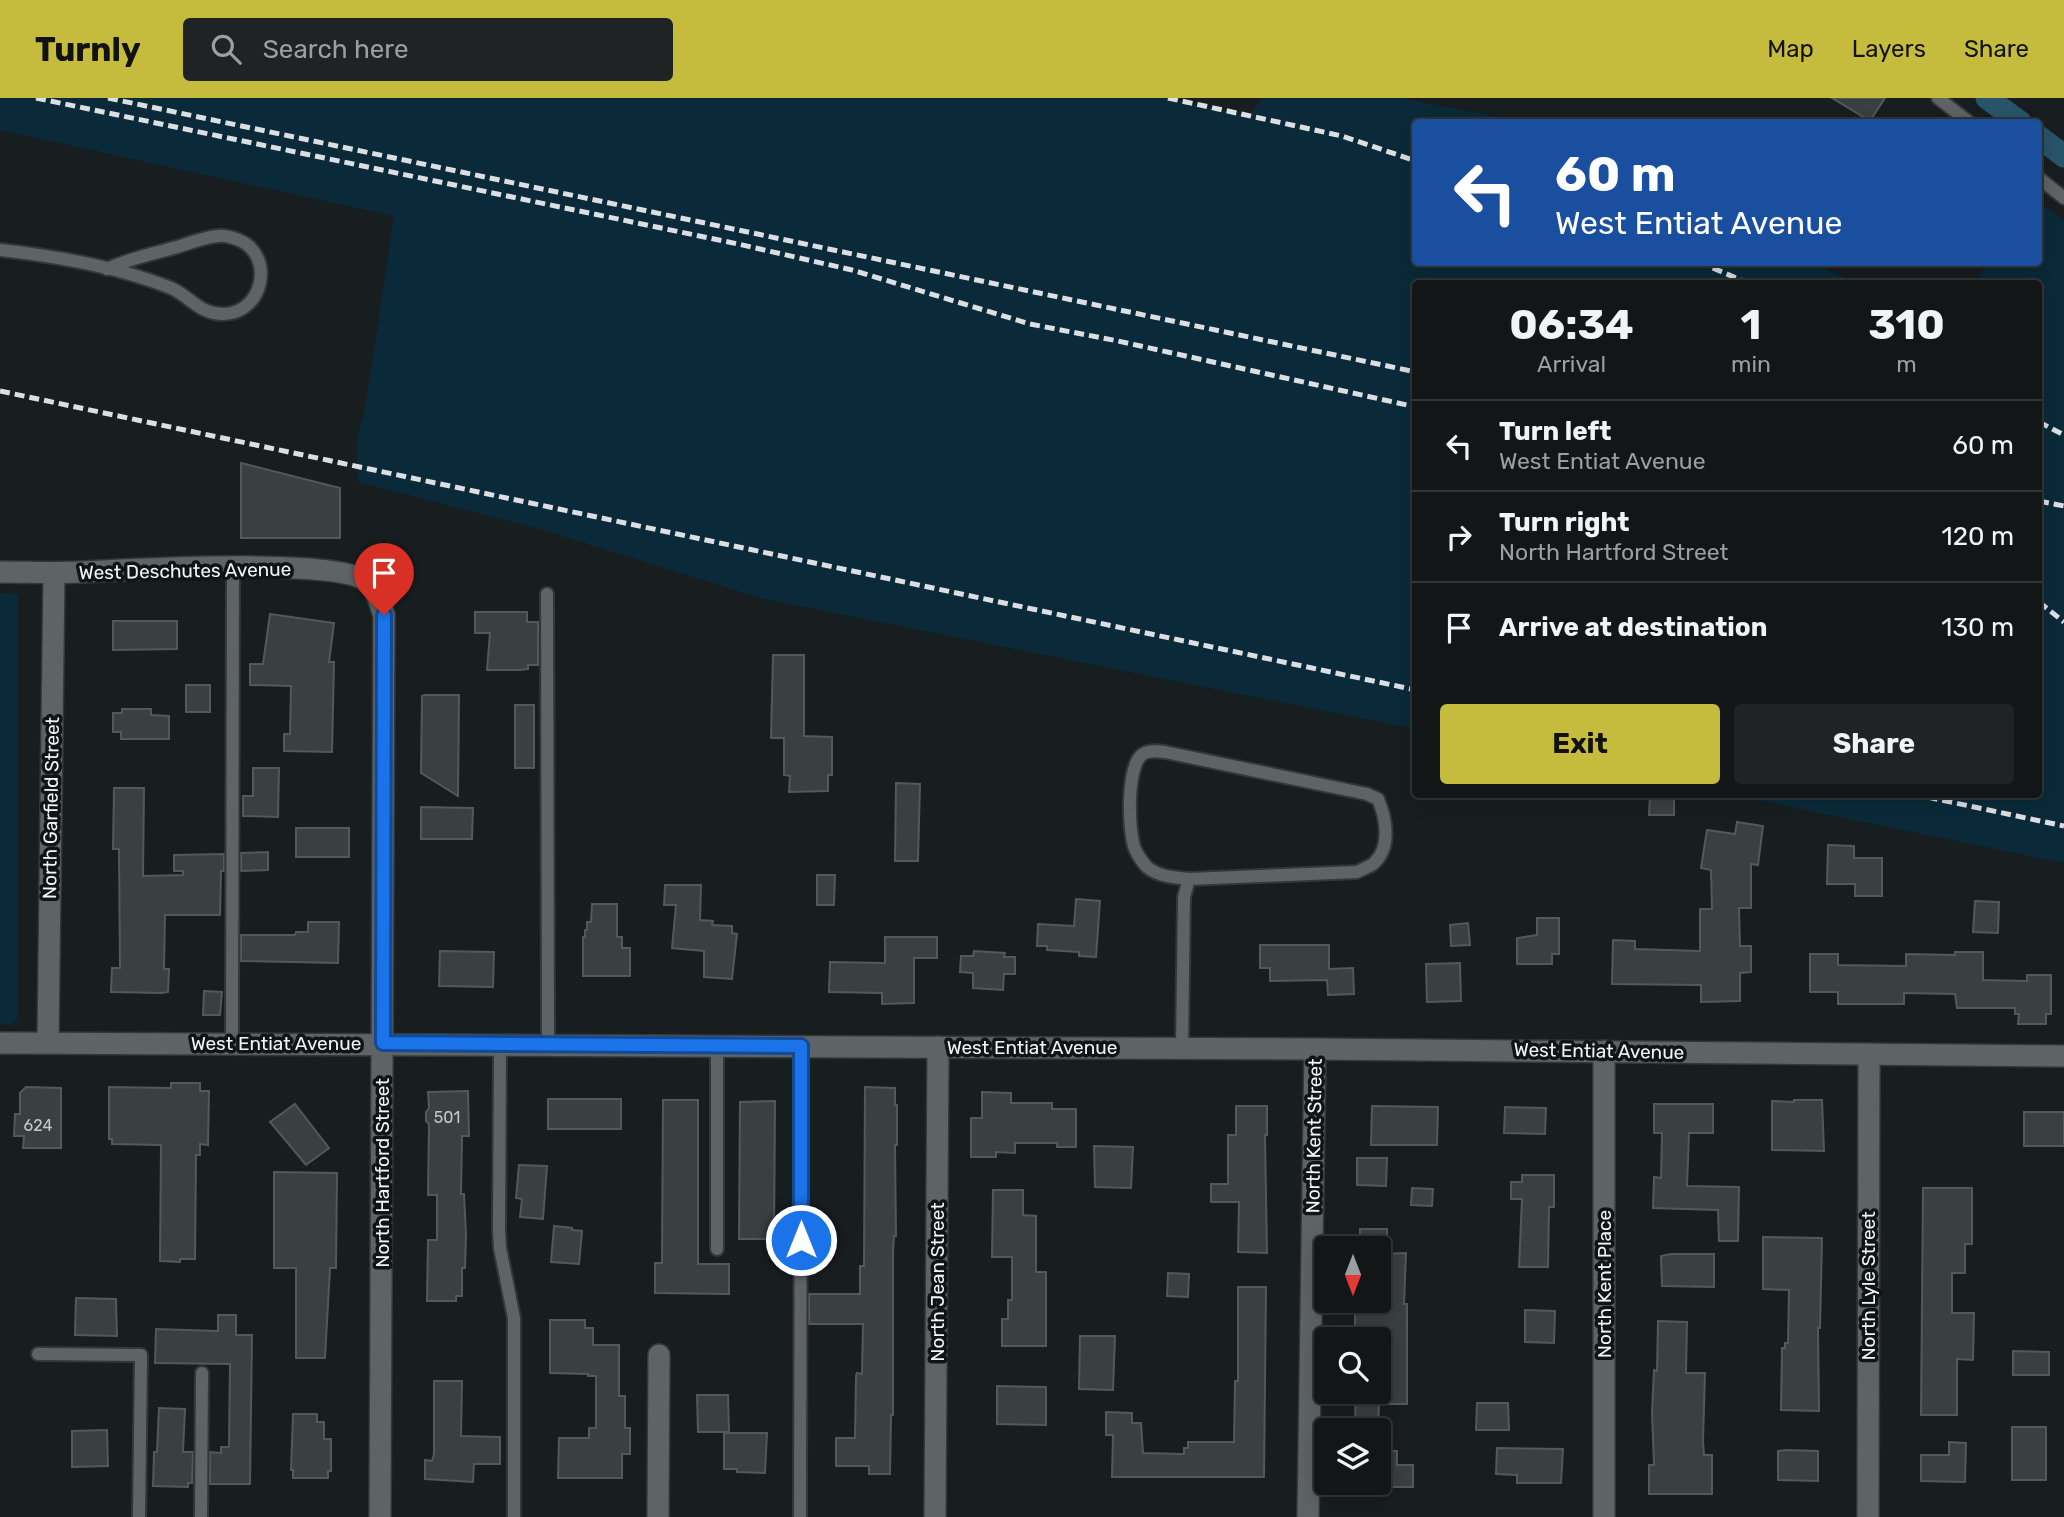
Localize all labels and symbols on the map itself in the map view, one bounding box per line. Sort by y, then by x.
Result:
pin [354,543,414,615]
street label: West Deschutes Avenue [79,558,291,584]
street label: North Garfield Street [38,716,64,899]
street label: West Entiat Avenue [191,1032,361,1055]
street label: West Entiat Avenue [947,1036,1117,1059]
street label: West Entiat Avenue [1513,1038,1685,1064]
street label: North Kent Street [1301,1058,1327,1214]
street label: North Hartford Street [371,1078,394,1268]
house number: 501 [434,1108,460,1127]
house number: 624 [24,1116,52,1135]
street label: North Jean Street [926,1202,949,1362]
position arrow [764,1203,838,1277]
street label: North Kent Place [1593,1210,1616,1358]
street label: North Lyle Street [1857,1211,1880,1361]
north arrow [1314,1236,1391,1312]

